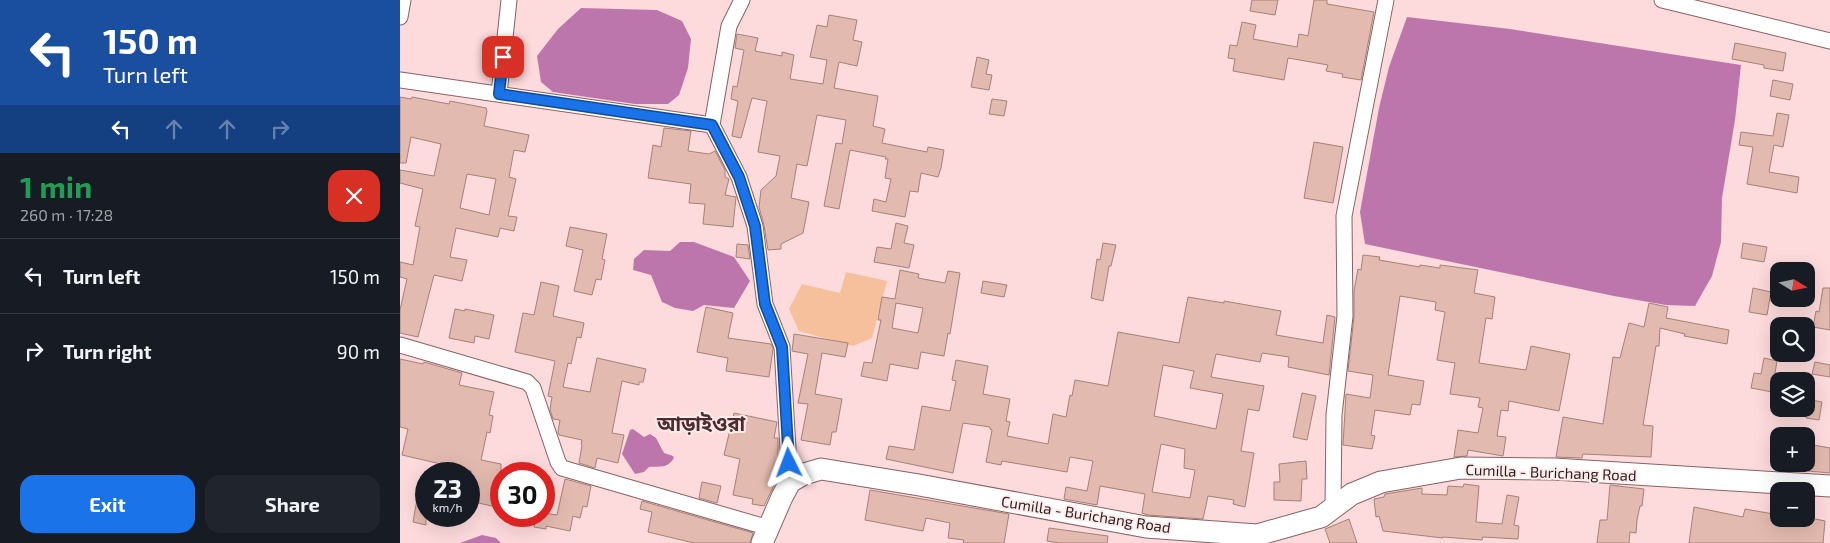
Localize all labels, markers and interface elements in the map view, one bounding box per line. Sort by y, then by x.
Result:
text: 150 m [103,19,198,61]
icon: left [20,20,85,85]
pin [482,36,524,78]
icon: arrive [489,43,517,71]
text: Turn left [103,61,188,87]
icon: left [107,115,135,143]
icon: ahead [160,115,188,143]
icon: ahead [213,115,241,143]
icon: right [266,115,294,143]
text: 1 min [20,168,92,204]
button: close [328,170,380,222]
text: 260 m · 17:28 [20,205,113,224]
icon: left [20,262,48,290]
north arrow [1770,262,1815,308]
map controls [1770,262,1815,527]
text: Turn left [63,265,140,288]
text: 150 m [330,265,380,288]
button: search [1770,317,1815,362]
icon: right [20,337,48,365]
text: Turn right [63,340,151,363]
text: 90 m [337,340,380,363]
button: layers [1770,372,1815,417]
district label: আড়াইওরা [656,411,745,436]
button: + [1770,427,1815,472]
position arrow [762,436,814,488]
street label: Cumilla - Burichang Road [1465,460,1637,484]
speed limit sign: 30 [490,462,555,527]
text: 23 [433,473,462,503]
button: Exit [20,475,195,533]
button: Share [205,475,380,533]
button: − [1770,482,1815,527]
street label: Cumilla - Burichang Road [1000,492,1172,536]
text: km/h [433,500,462,514]

